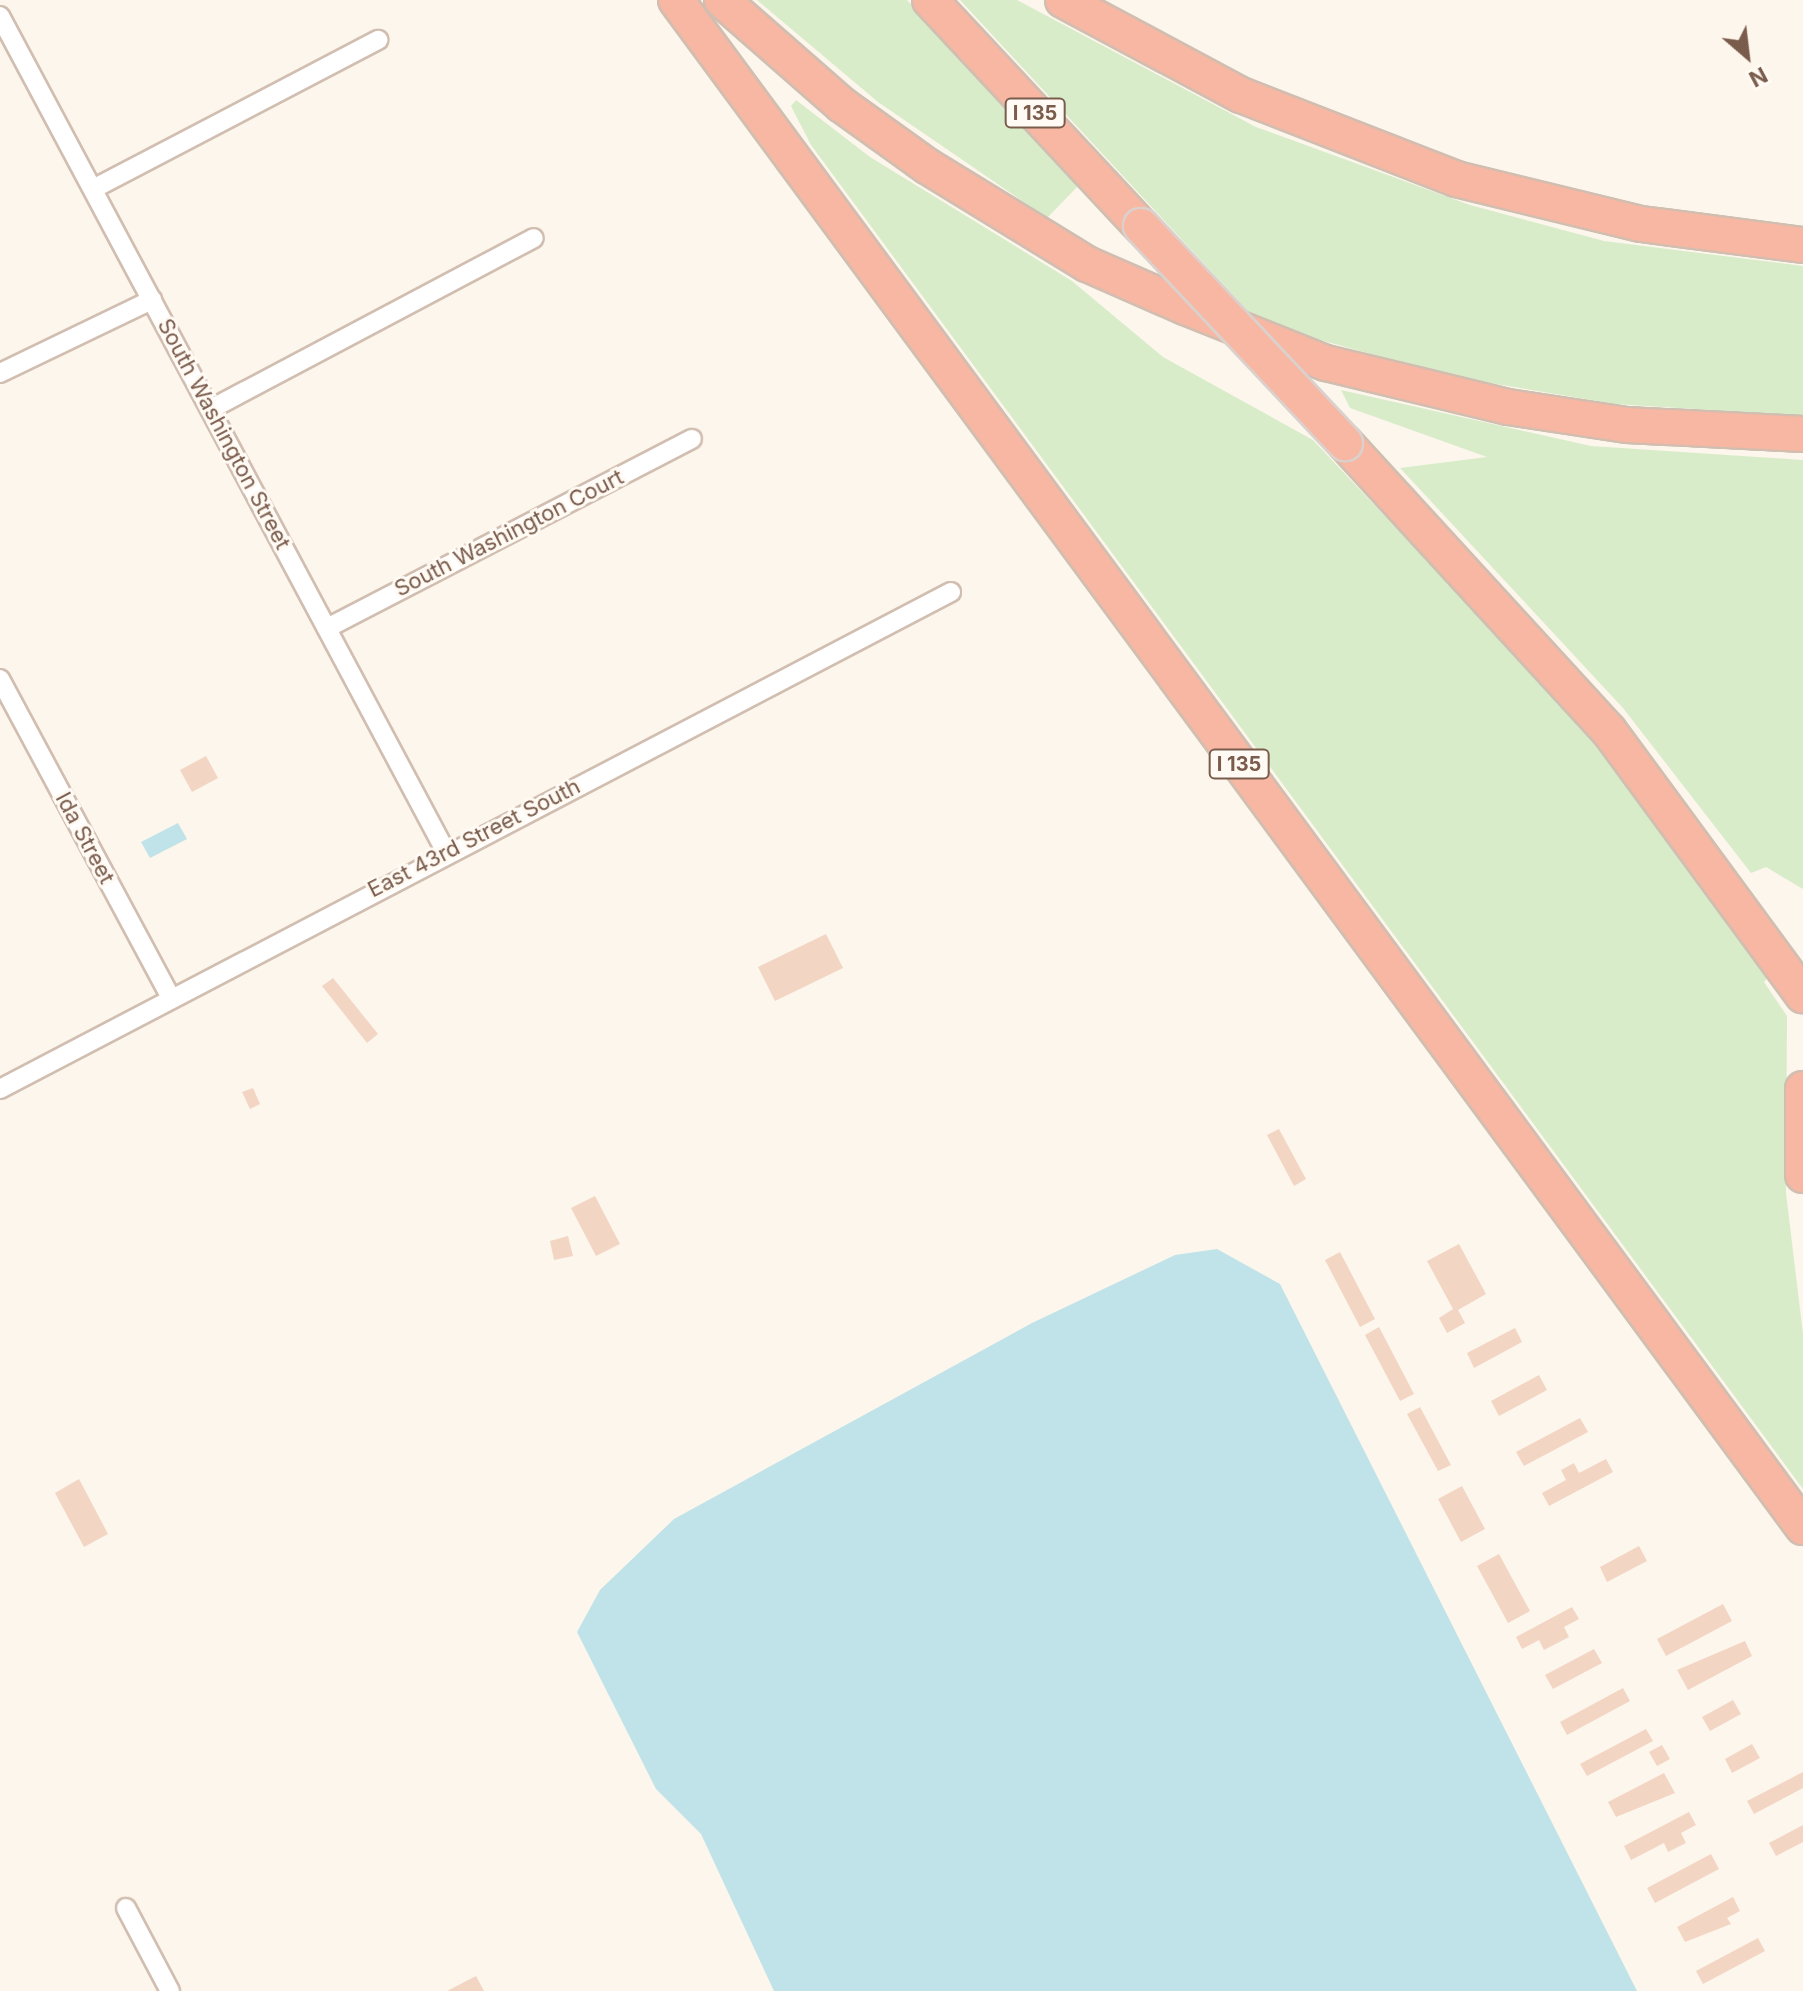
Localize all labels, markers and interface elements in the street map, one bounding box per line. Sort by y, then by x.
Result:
north arrow [1707,16,1787,96]
text: N [1745,62,1772,93]
road number: I 135 [1003,97,1067,129]
street label: South Washington Street [152,314,296,554]
street label: South Washington Court [390,464,628,602]
road number: I 135 [1207,748,1271,780]
street label: East 43rd Street South [363,773,585,903]
street label: Ida Street [50,788,120,888]

